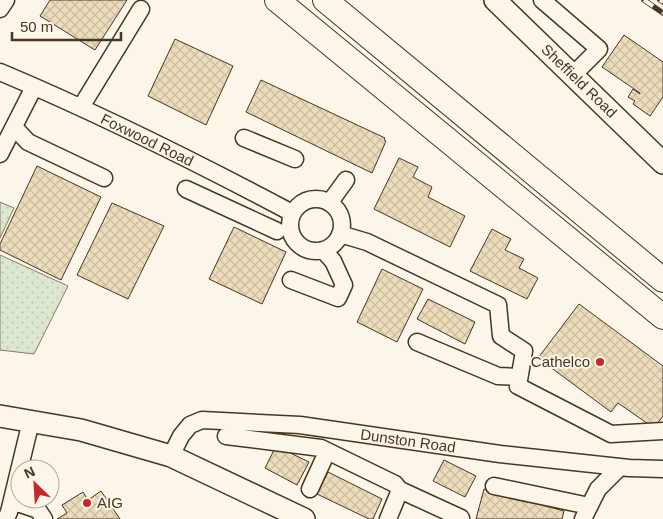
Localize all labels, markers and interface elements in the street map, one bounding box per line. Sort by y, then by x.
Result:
scale bar [12,10,121,42]
text: 50 m [20,18,53,35]
street label: Sheffield Road [538,40,621,121]
street label: Foxwood Road [98,110,196,169]
place label: Cathelco [531,353,590,370]
marker: Cathelco [594,356,606,368]
street label: Dunston Road [359,425,457,456]
north arrow [10,459,60,509]
text: N [22,463,37,482]
place label: AIG [97,494,123,511]
marker: AIG [81,497,93,509]

